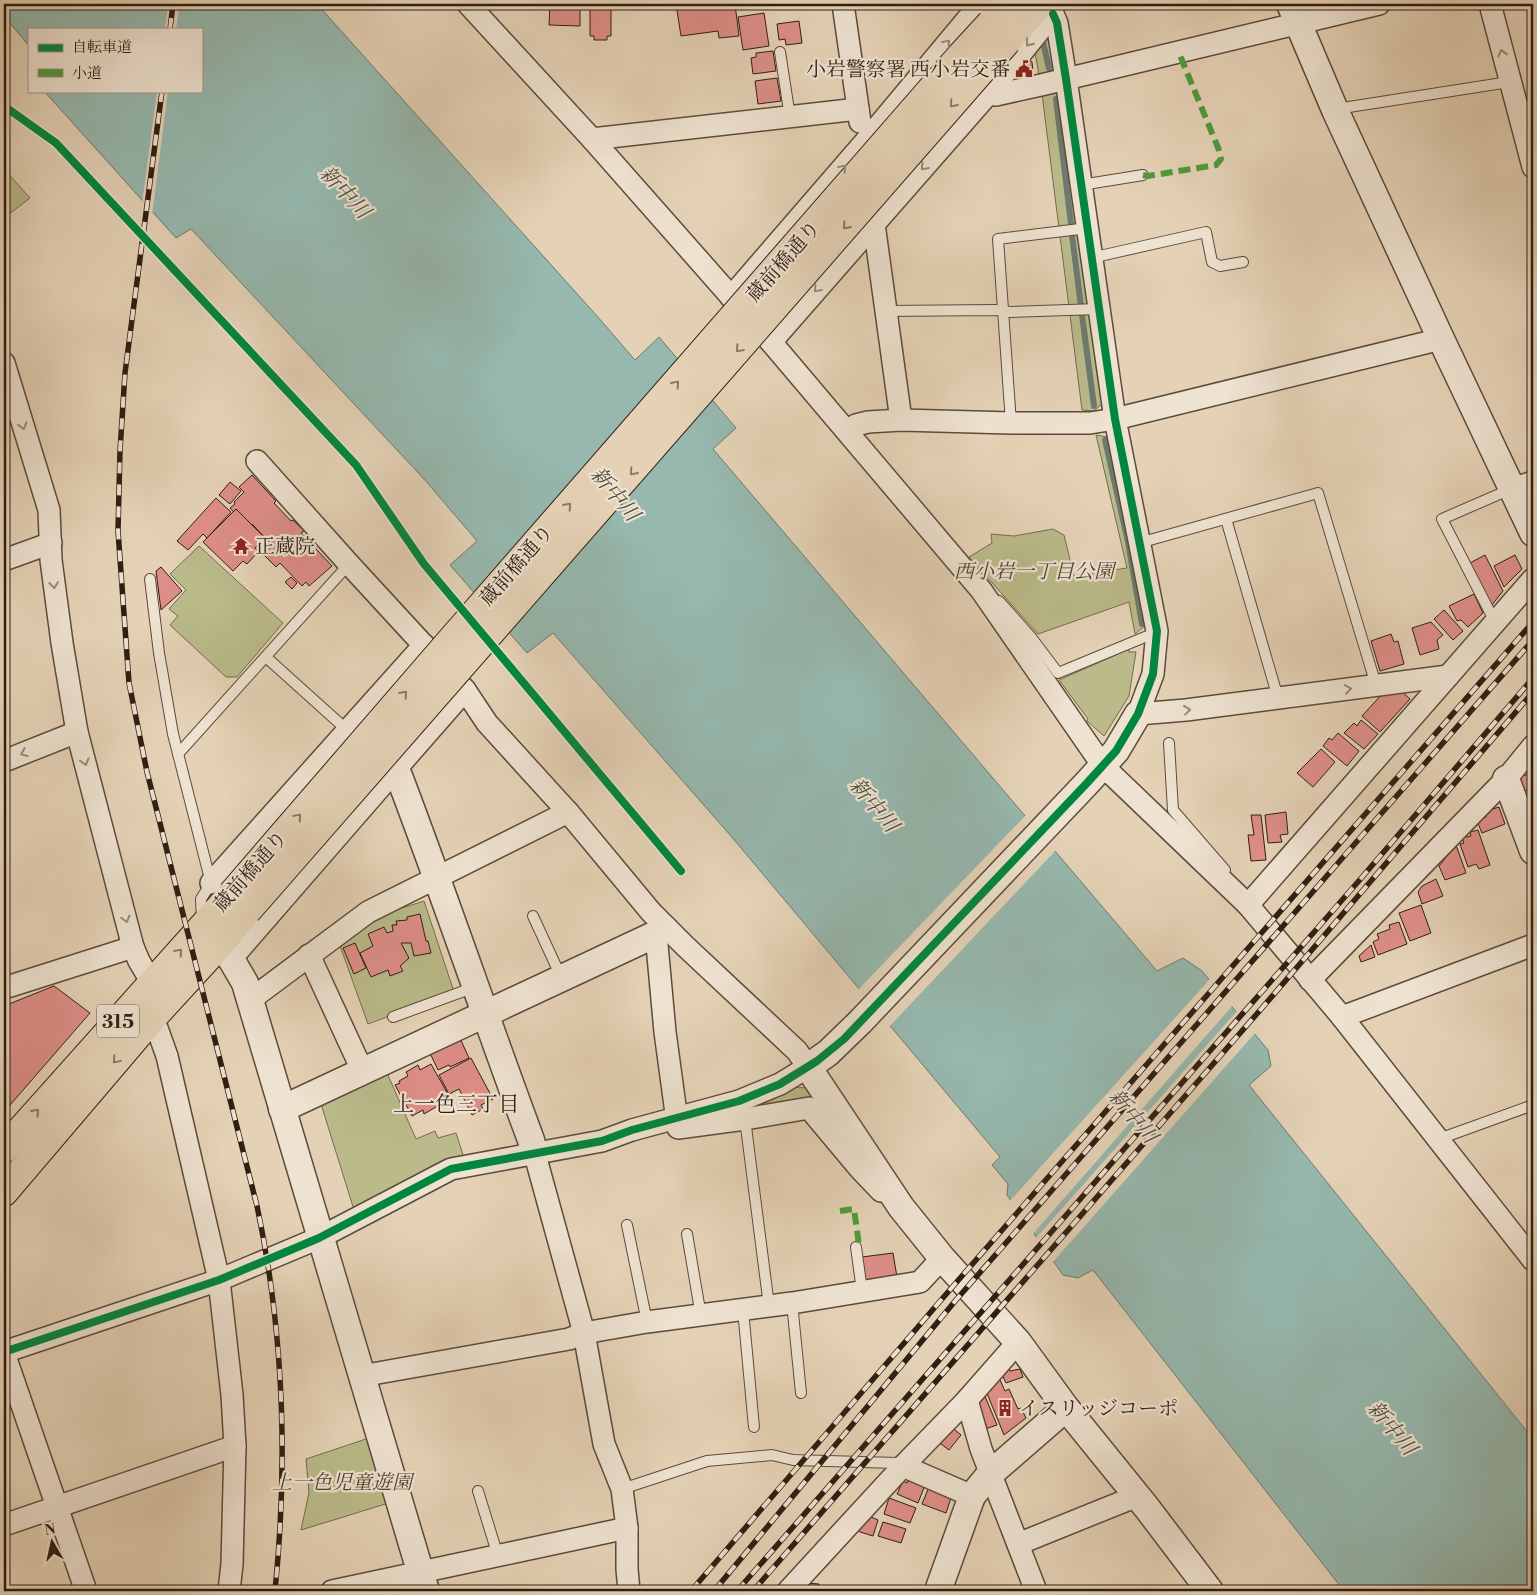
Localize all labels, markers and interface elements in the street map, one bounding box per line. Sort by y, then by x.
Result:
legend [28,28,202,92]
one-way arrow [1027,37,1035,46]
text: 自転車道 [72,38,132,57]
one-way arrow [942,40,950,49]
one-way arrow [1497,48,1508,57]
place label: 小岩警察署 西小岩交番 [806,58,1010,83]
public building icon: 小岩警察署 西小岩交番 [1014,59,1034,79]
text: 小道 [72,64,102,83]
one-way arrow [949,98,958,107]
water label: 新中川 [313,161,377,226]
one-way arrow [921,161,930,170]
one-way arrow [837,164,846,173]
street label: 蔵前橋通り [742,216,826,308]
one-way arrow [843,221,852,230]
one-way arrow [814,283,823,292]
one-way arrow [736,344,745,353]
one-way arrow [670,380,679,389]
one-way arrow [17,422,27,430]
water label: 新中川 [584,462,646,529]
one-way arrow [629,466,638,475]
one-way arrow [562,502,571,511]
street label: 蔵前橋通り [475,520,559,612]
place label: 正蔵院 [255,535,315,560]
temple icon: 正蔵院 [231,536,251,556]
park label: 西小岩一丁目公園 [954,560,1117,585]
one-way arrow [48,581,59,589]
one-way arrow [1344,684,1352,695]
one-way arrow [398,691,407,700]
one-way arrow [1183,705,1191,716]
one-way arrow [20,746,29,757]
one-way arrow [79,757,90,766]
water label: 新中川 [843,773,905,840]
one-way arrow [292,814,300,823]
street label: 蔵前橋通り [209,826,293,918]
one-way arrow [120,915,131,924]
one-way arrow [174,949,182,958]
road number: 315 [97,1004,139,1038]
one-way arrow [113,1054,122,1063]
water label: 新中川 [1102,1084,1164,1151]
district label: 上一色三丁目 [393,1092,519,1118]
one-way arrow [30,1109,39,1118]
water label: 新中川 [1361,1396,1423,1463]
place label: イスリッジコーポ [1019,1397,1178,1422]
building icon: イスリッジコーポ [995,1398,1015,1418]
park label: 上一色児童遊園 [272,1471,415,1496]
north arrow [28,1518,78,1568]
text: N [43,1520,57,1540]

